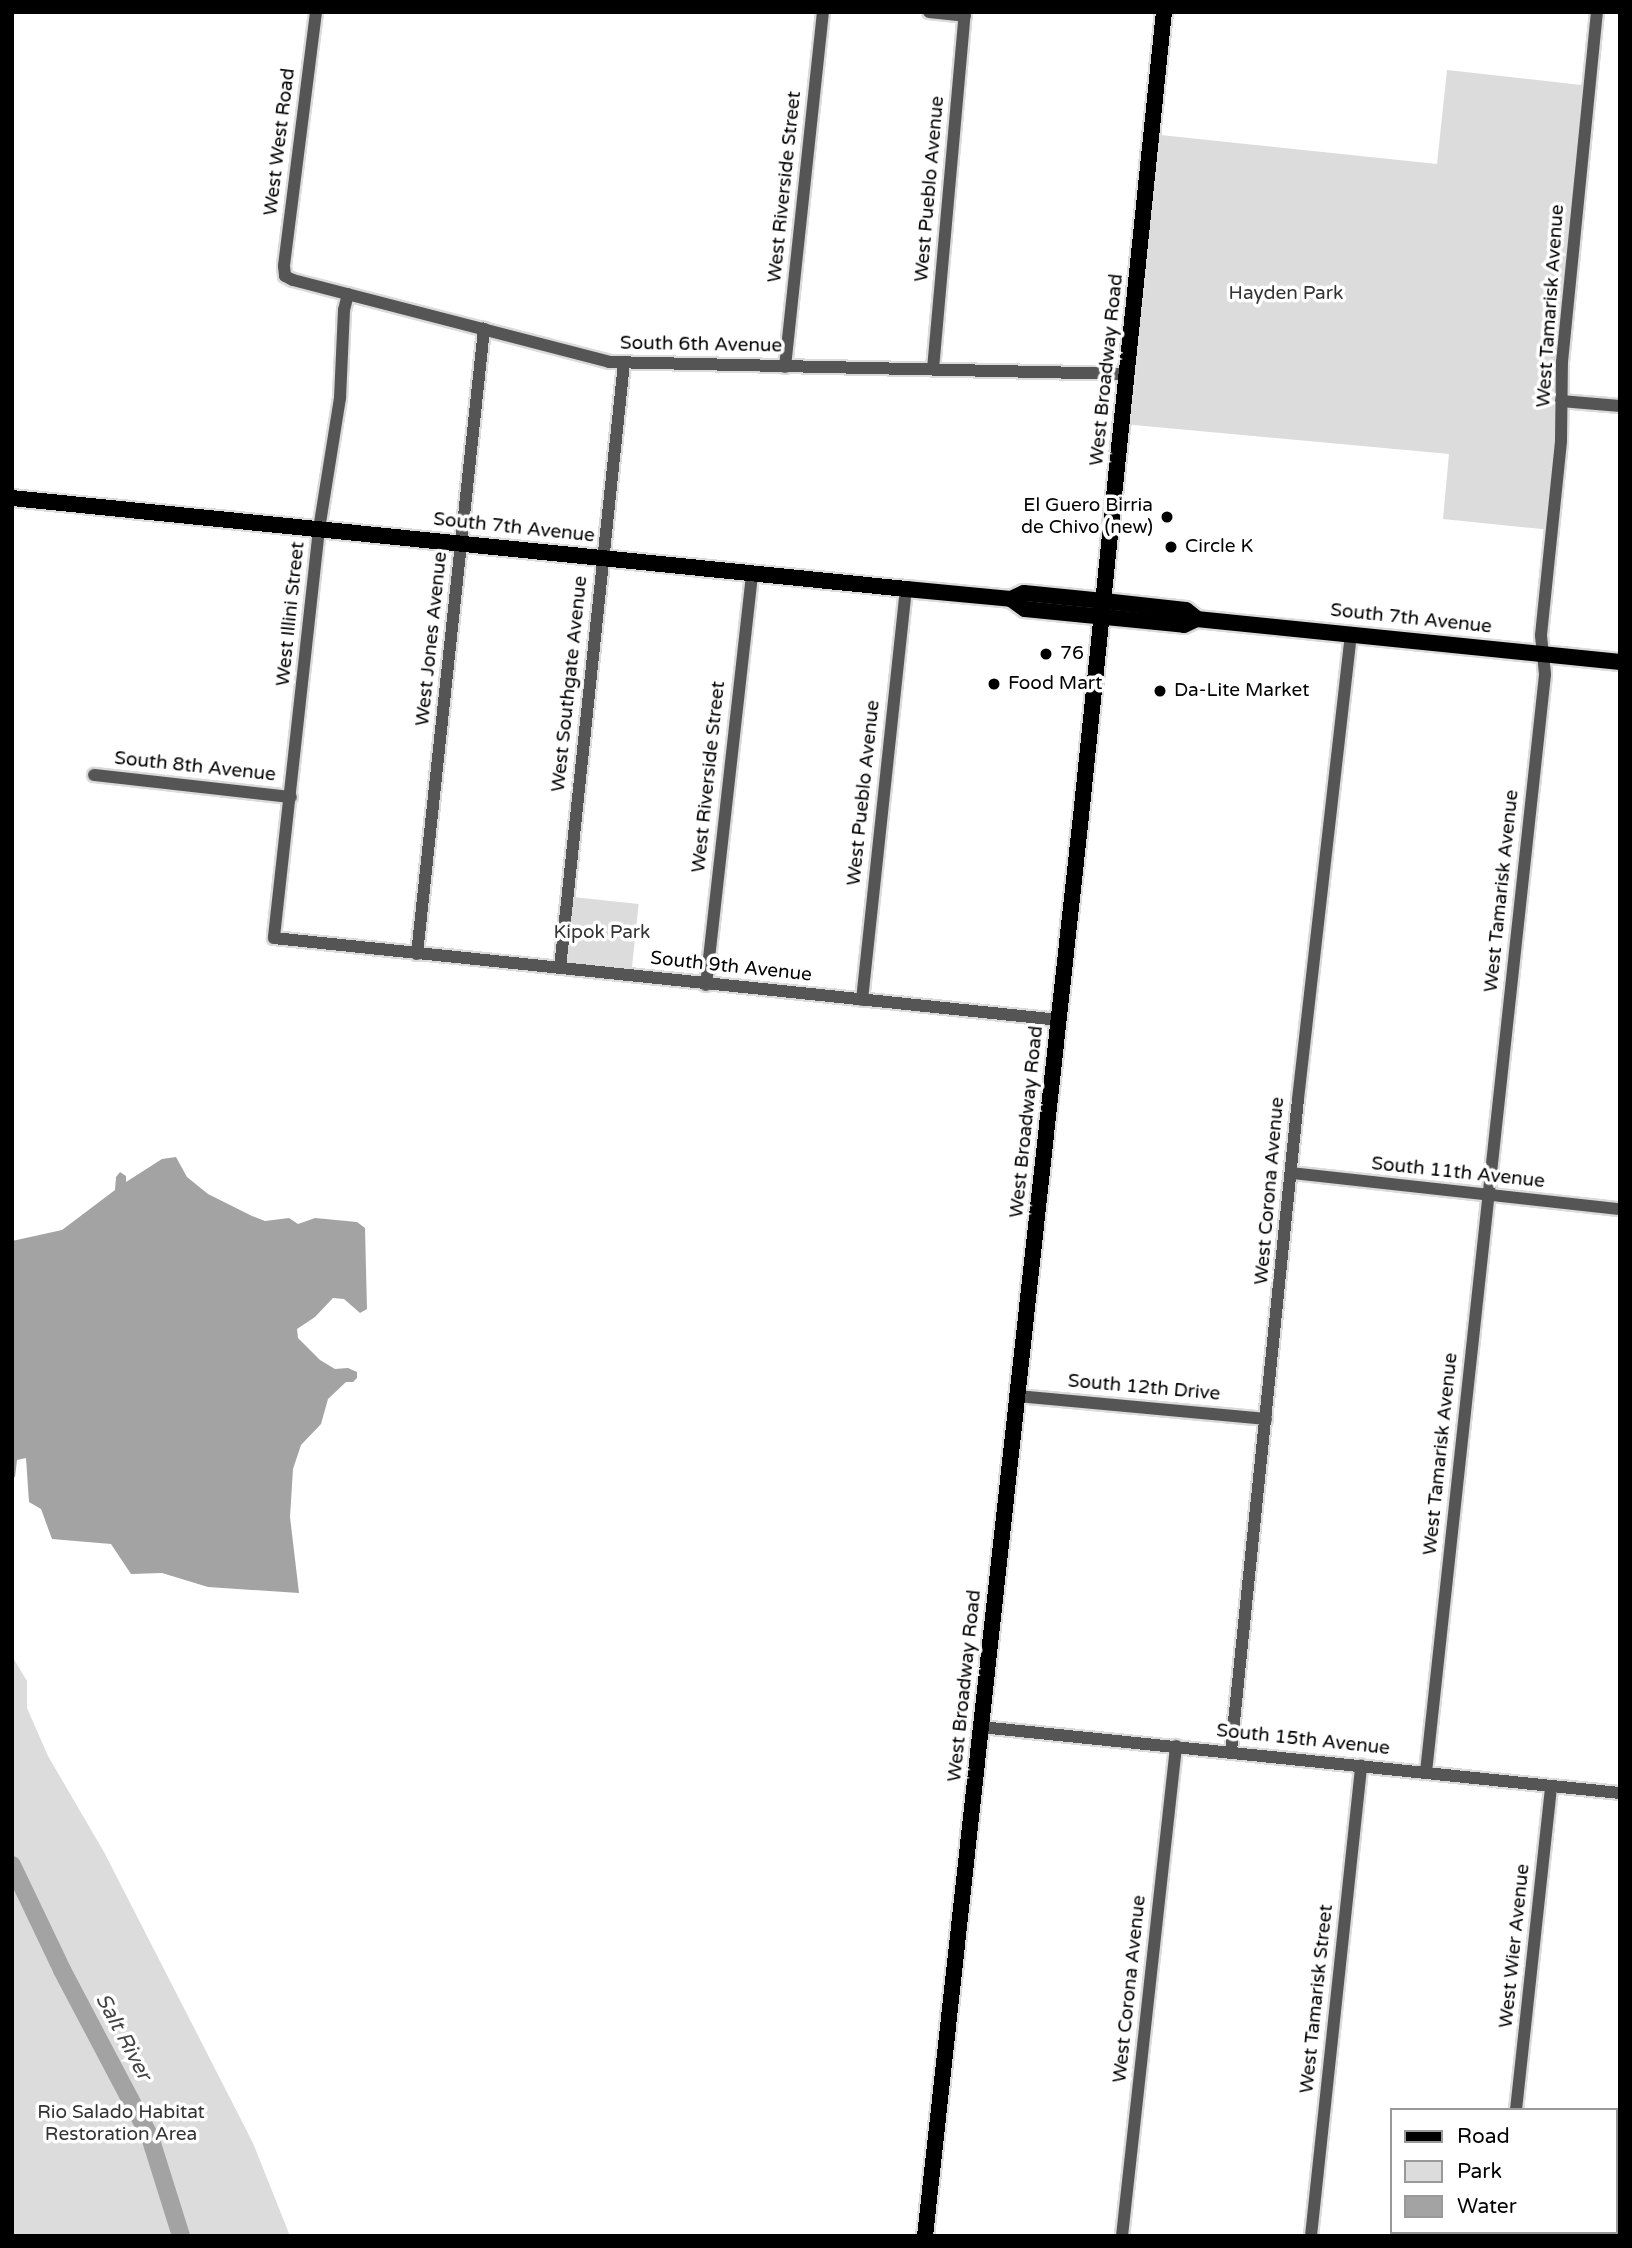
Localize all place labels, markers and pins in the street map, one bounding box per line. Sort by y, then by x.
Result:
place label: El Guero Birria de Chivo (new) [1021,495,1153,539]
marker: El Guero Birria de Chivo (new) [1159,509,1175,525]
place label: Circle K [1185,536,1253,558]
marker: Circle K [1163,539,1179,555]
place label: 76 [1060,643,1084,665]
marker: 76 [1038,646,1054,662]
place label: Food Mart [1008,673,1102,695]
marker: Food Mart [986,676,1002,692]
place label: Da-Lite Market [1174,680,1310,702]
marker: Da-Lite Market [1152,683,1168,699]

